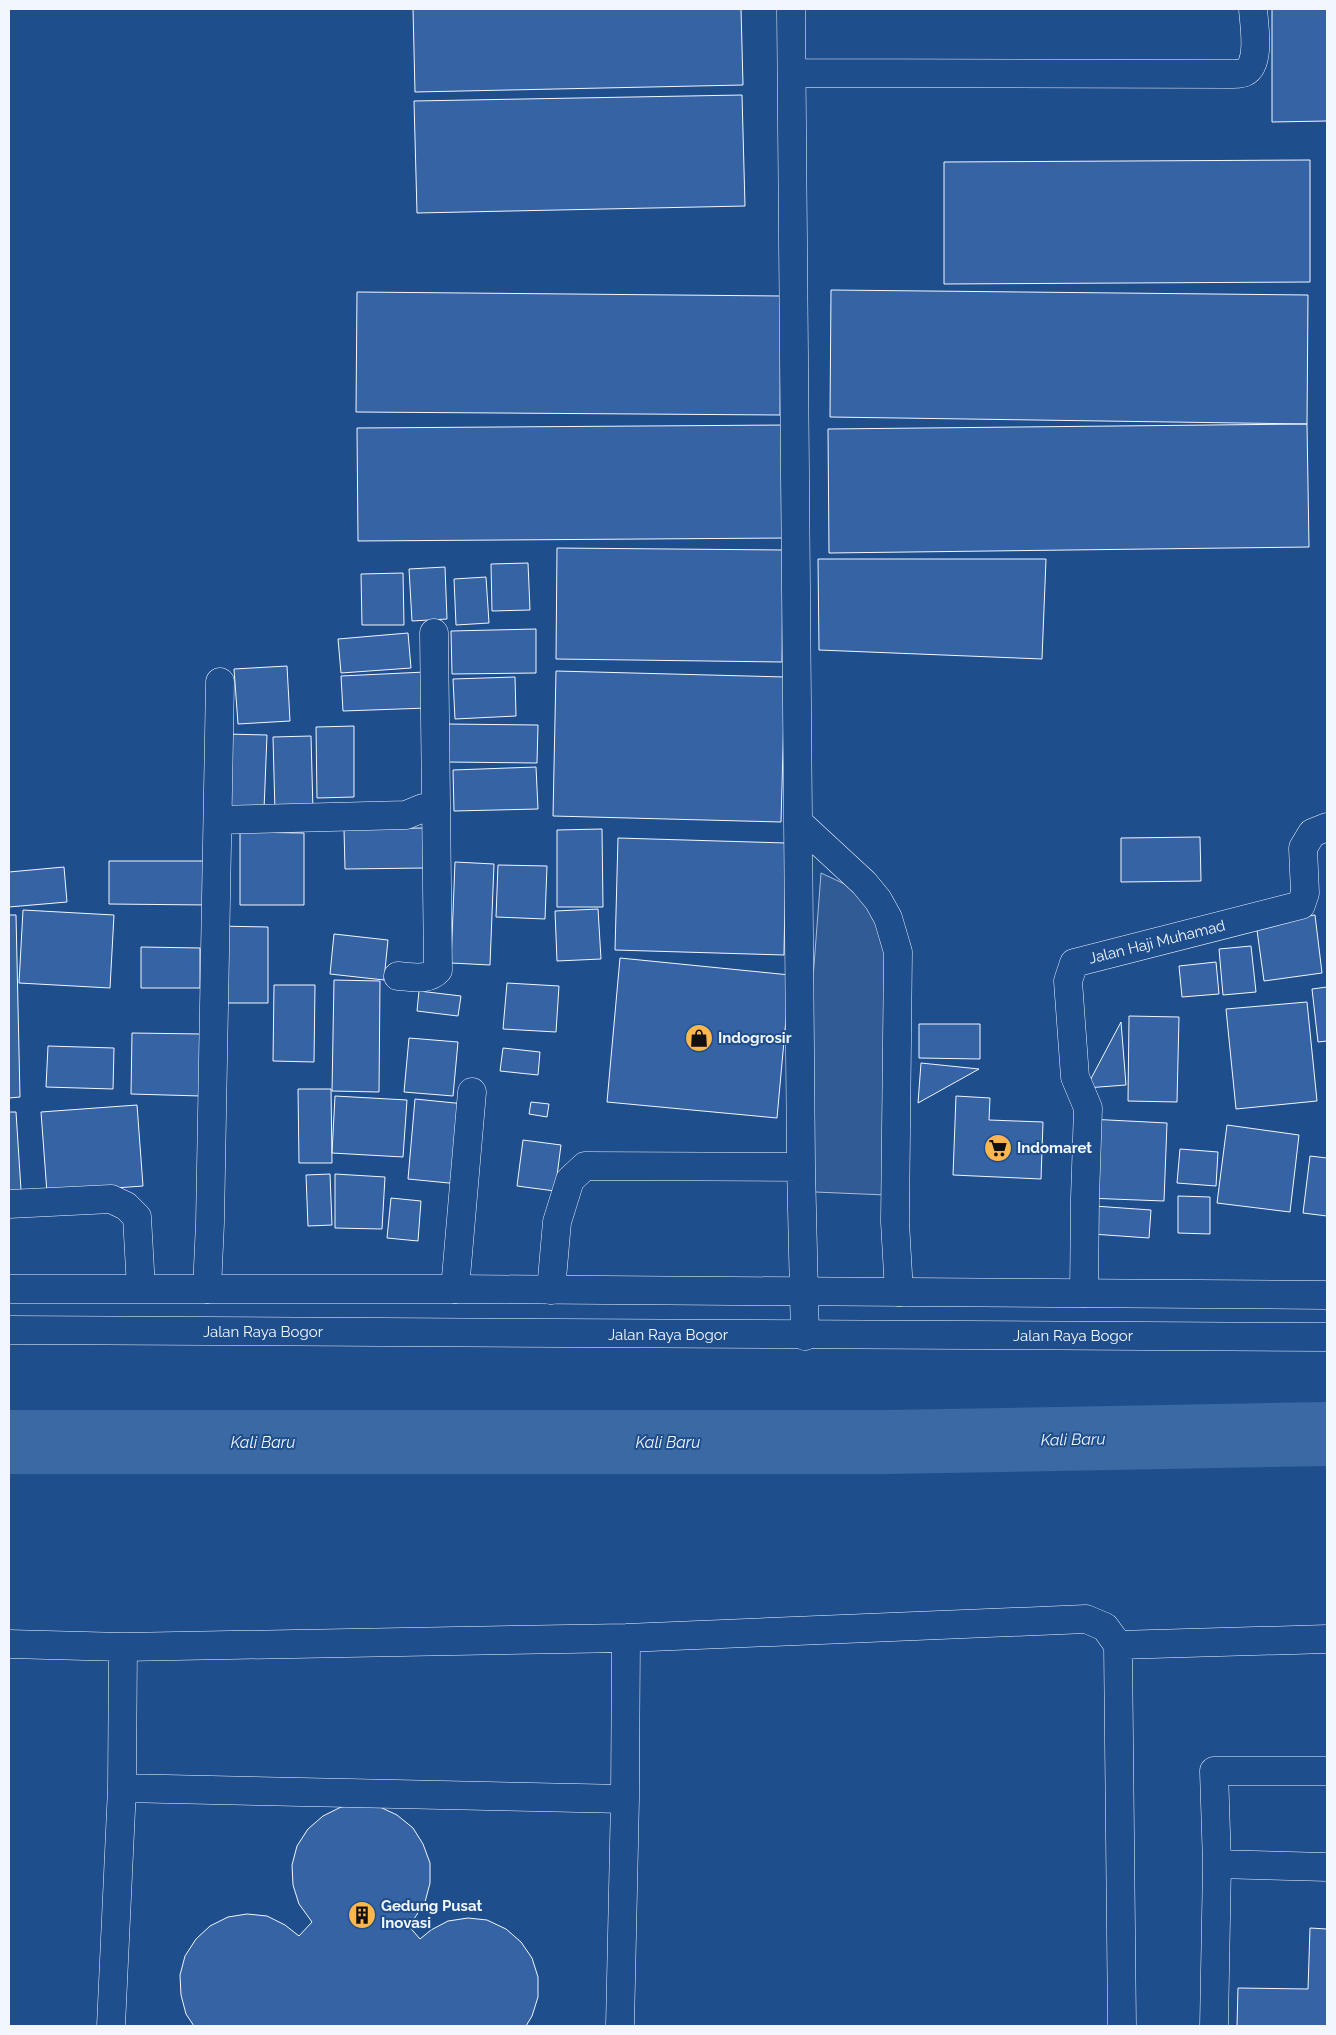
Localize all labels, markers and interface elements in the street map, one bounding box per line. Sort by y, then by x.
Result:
street label: Jalan Haji Muhamad [1087,916,1227,968]
shop icon: Indogrosir [684,1023,714,1053]
place label: Indogrosir [718,1029,792,1047]
supermarket icon: Indomaret [983,1133,1013,1163]
place label: Indomaret [1017,1139,1092,1157]
street label: Jalan Raya Bogor [203,1323,324,1341]
street label: Jalan Raya Bogor [608,1326,729,1344]
street label: Jalan Raya Bogor [1013,1327,1134,1345]
water label: Kali Baru [1040,1429,1106,1450]
water label: Kali Baru [231,1433,295,1452]
water label: Kali Baru [636,1433,700,1452]
place label: Gedung Pusat Inovasi [381,1897,483,1932]
building icon: Gedung Pusat Inovasi [347,1900,377,1930]

